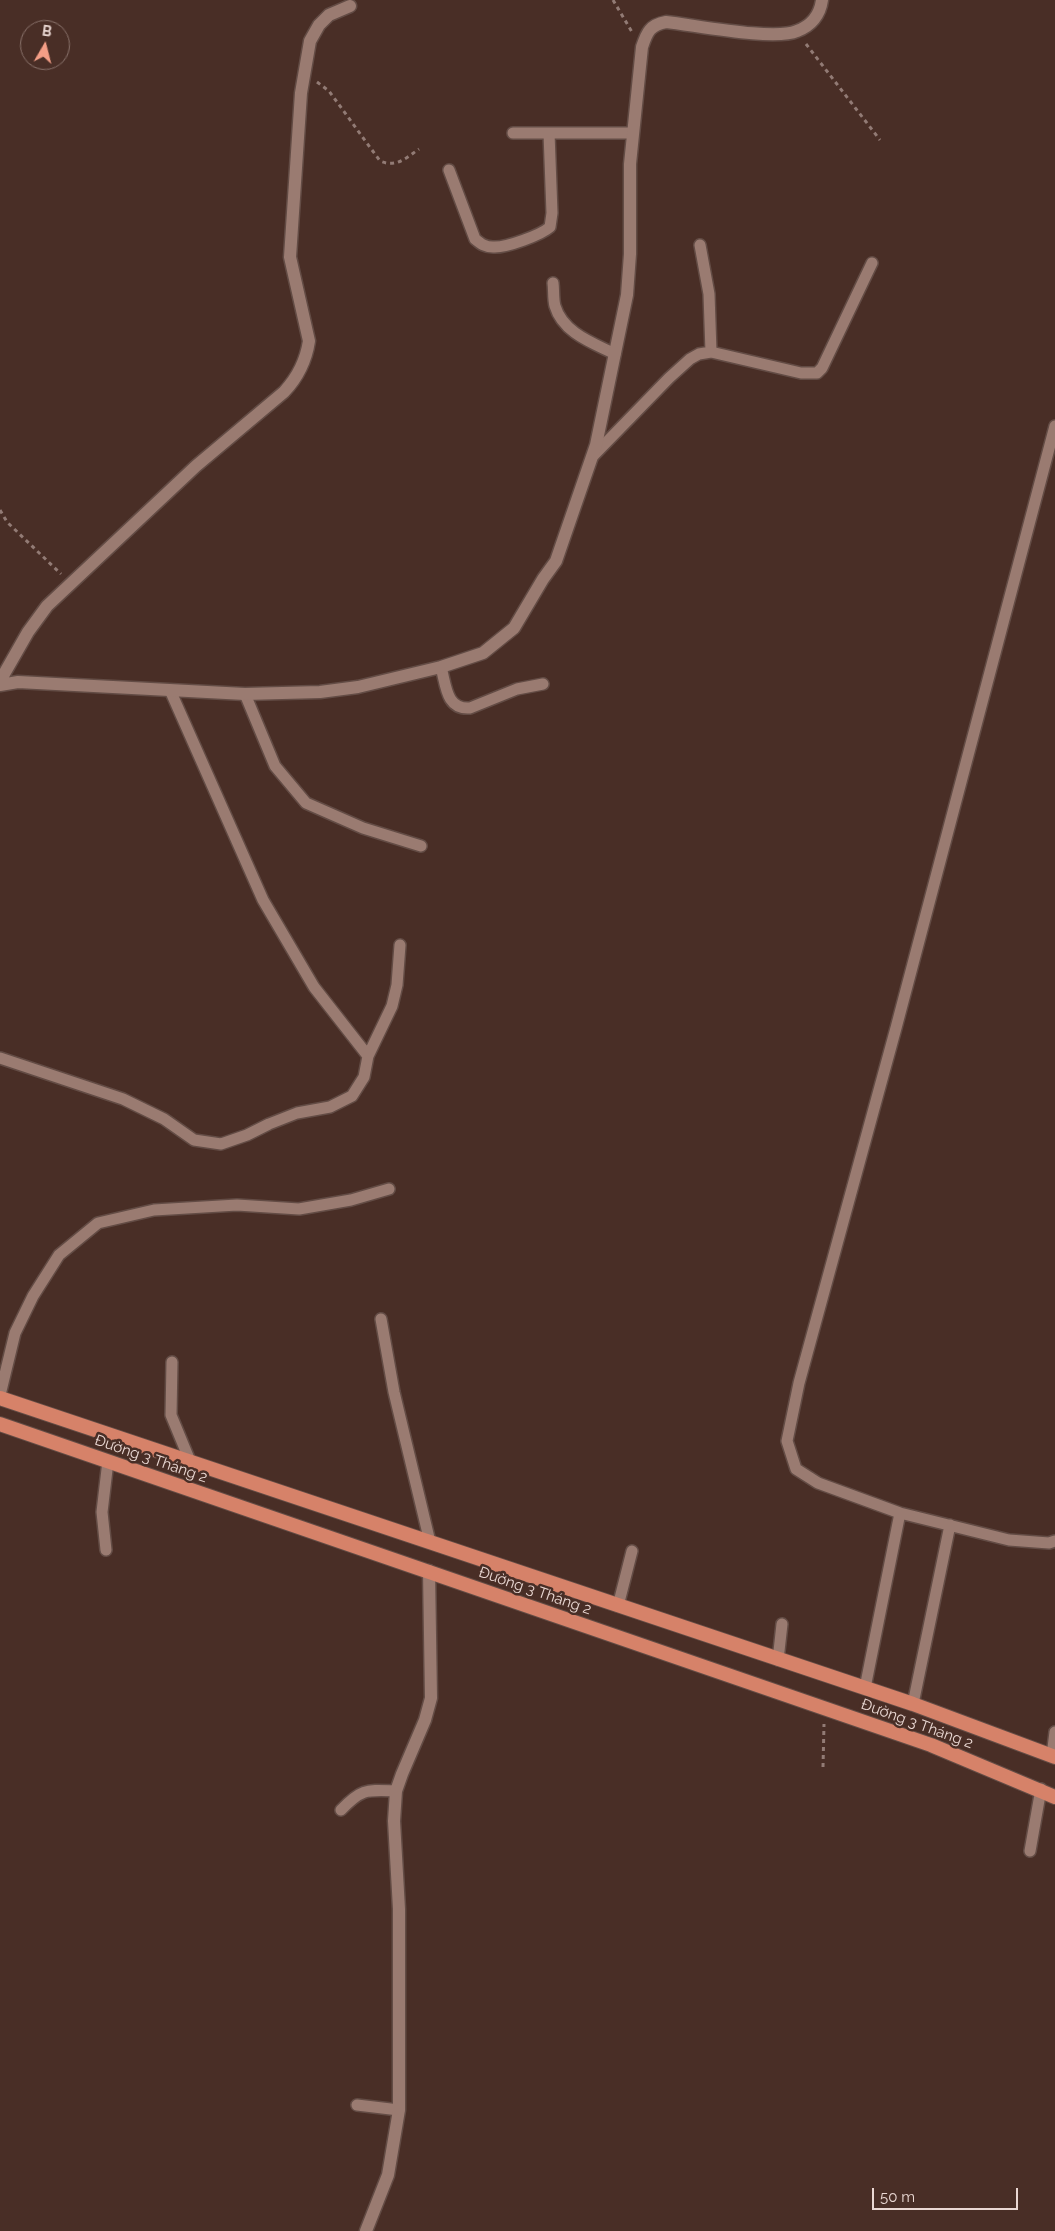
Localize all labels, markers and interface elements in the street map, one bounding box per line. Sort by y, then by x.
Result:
north arrow [20,20,70,70]
text: B [41,23,53,40]
street label: Đường 3 Tháng 2 [92,1431,210,1487]
street label: Đường 3 Tháng 2 [476,1563,594,1619]
street label: Đường 3 Tháng 2 [858,1695,976,1753]
scale bar [875,2178,1021,2210]
text: 50 m [880,2188,915,2206]

